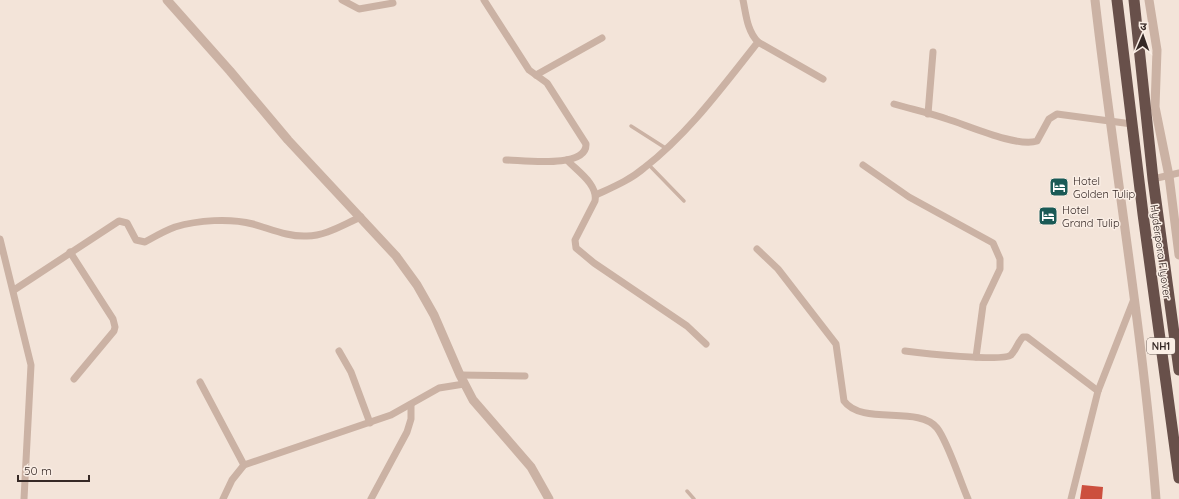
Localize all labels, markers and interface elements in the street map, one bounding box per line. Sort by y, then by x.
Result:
north arrow [1123,16,1163,56]
text: उ [1140,19,1147,33]
place label: Hotel Golden Tulip [1073,174,1135,201]
hotel icon: Hotel Golden Tulip [1048,176,1070,198]
place label: Hotel Grand Tulip [1062,203,1120,230]
street label: Hyderpora Flyover [1147,204,1175,301]
hotel icon: Hotel Grand Tulip [1037,205,1059,227]
road number: NH1 [1147,338,1175,354]
scale bar [18,457,89,483]
text: 50 m [24,463,52,478]

